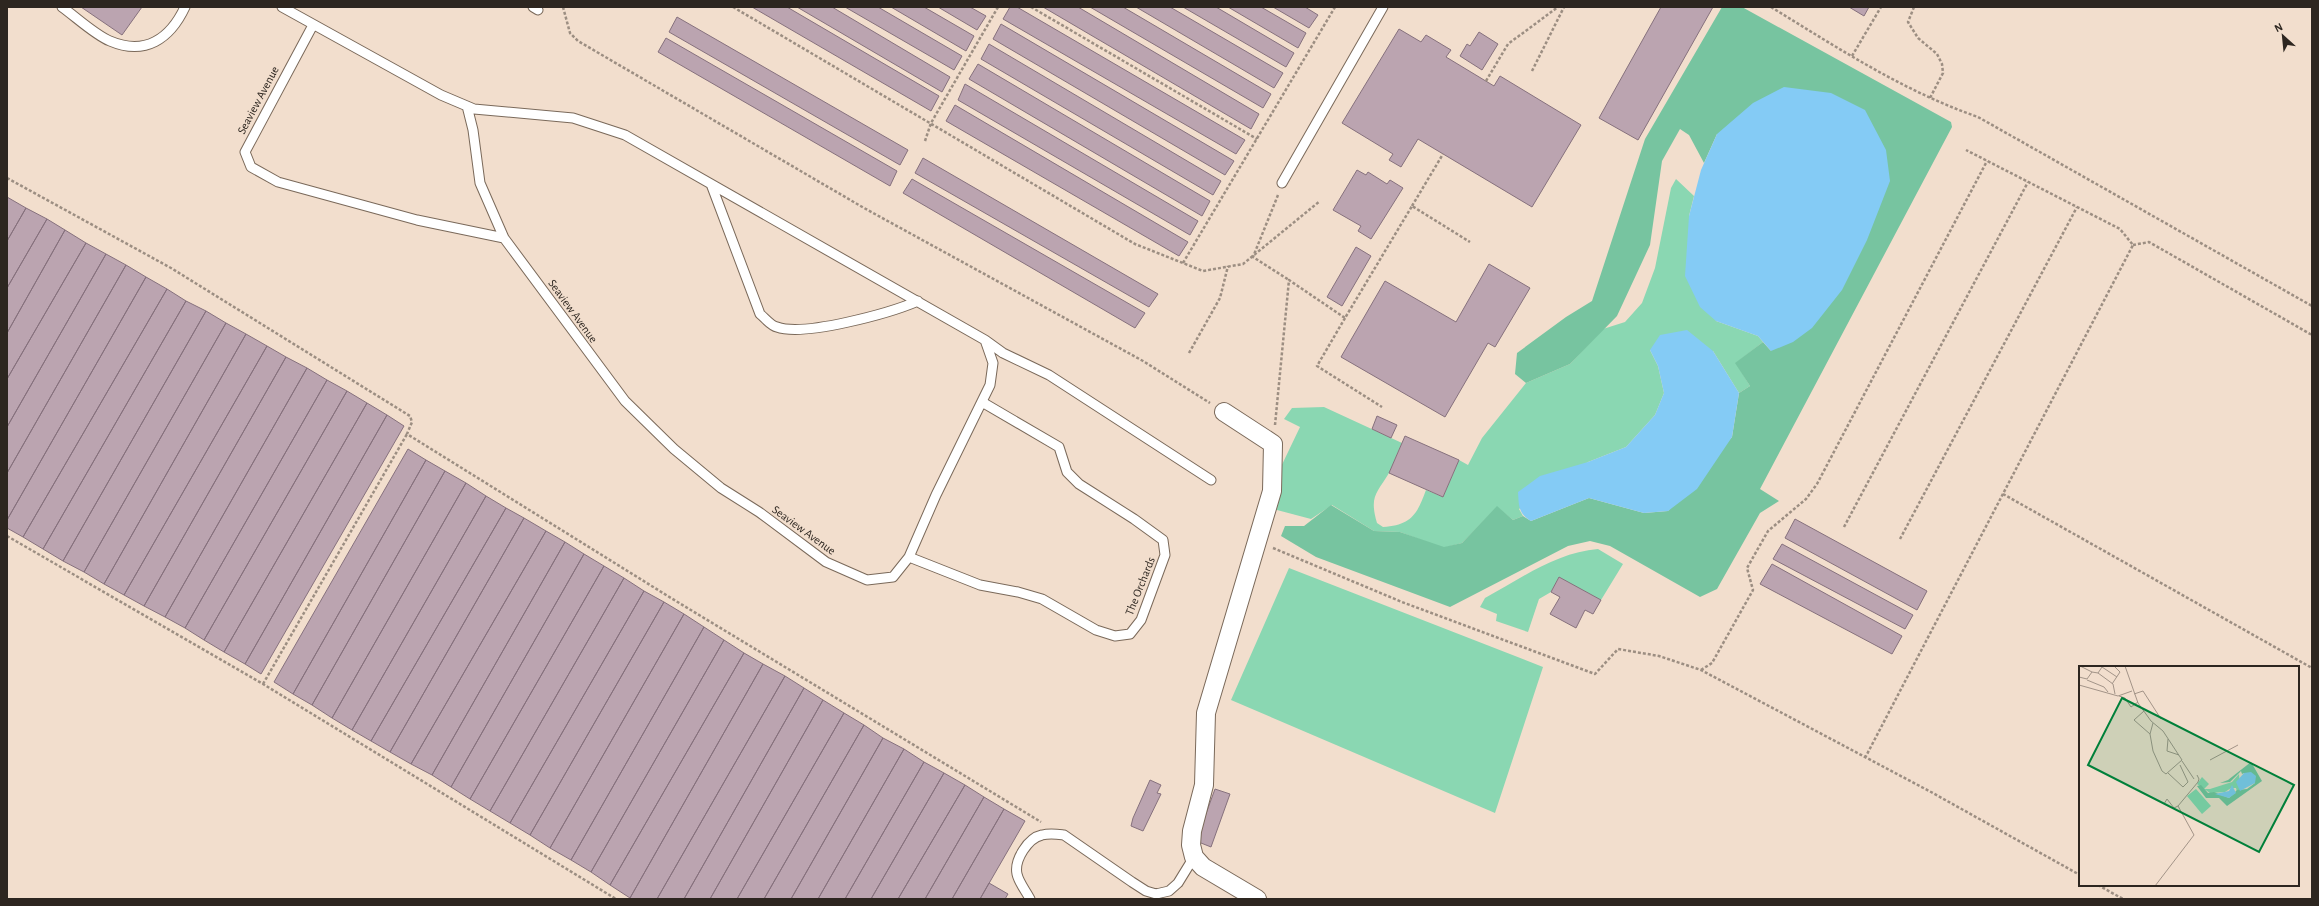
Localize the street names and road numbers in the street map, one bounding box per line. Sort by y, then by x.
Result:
street label: Seaview Avenue [235,64,281,136]
street label: Seaview Avenue [546,277,600,345]
street label: Seaview Avenue [770,503,838,557]
street label: The Orchards [1123,555,1157,617]

